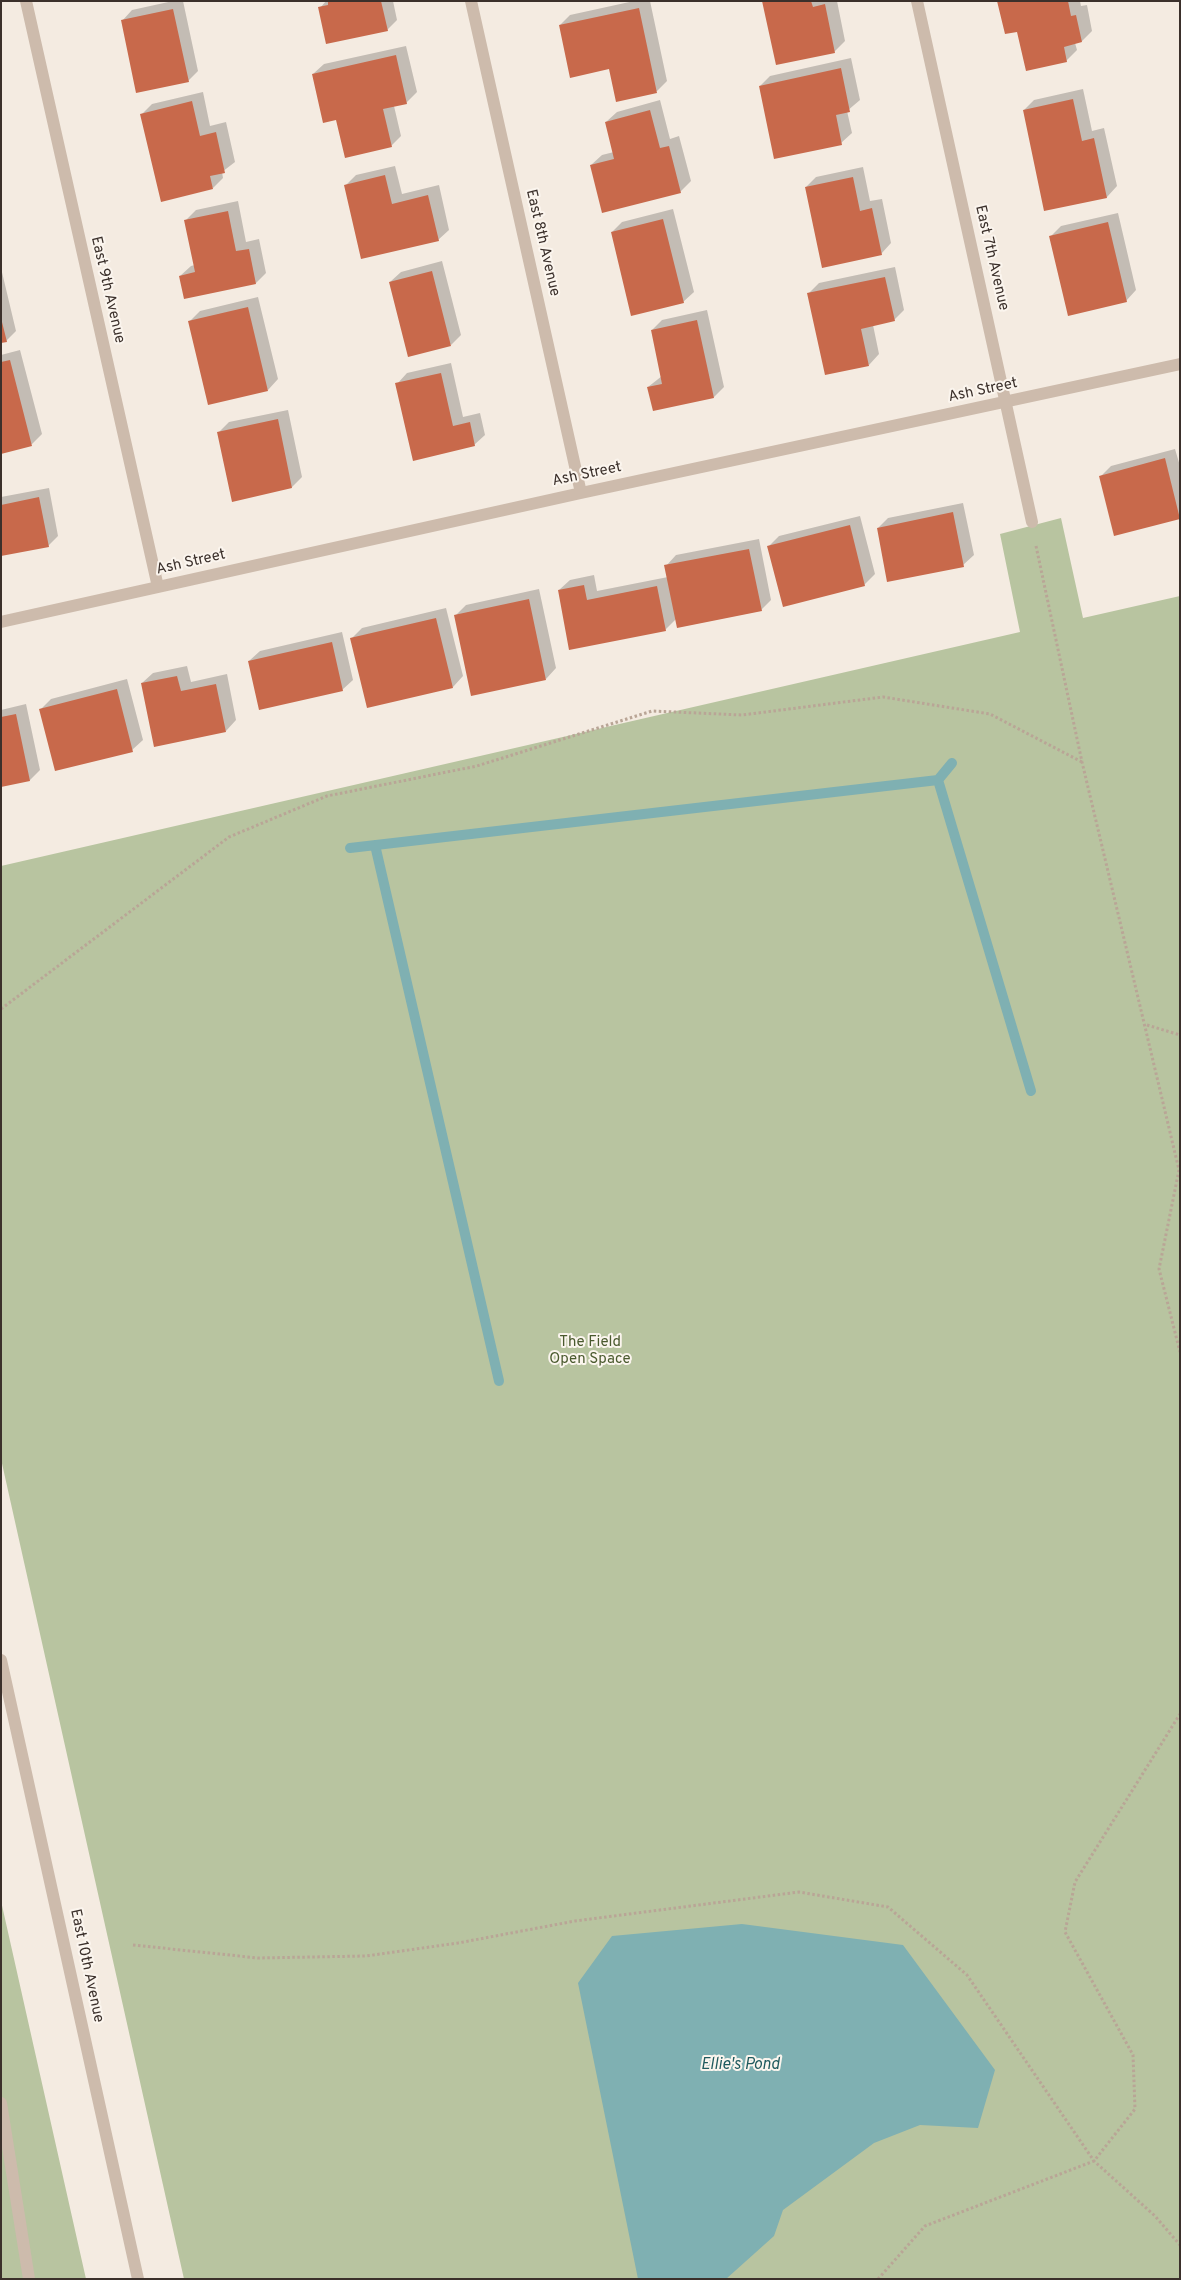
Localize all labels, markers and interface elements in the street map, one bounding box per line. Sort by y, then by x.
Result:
street label: East 8th Avenue [521,188,563,298]
street label: East 7th Avenue [970,203,1012,313]
street label: East 9th Avenue [86,235,128,345]
street label: Ash Street [947,375,1019,407]
street label: Ash Street [551,459,623,491]
street label: Ash Street [155,546,227,580]
park label: The Field Open Space [549,1334,631,1369]
street label: East 10th Avenue [65,1908,107,2024]
water label: Ellie's Pond [701,2056,779,2076]

